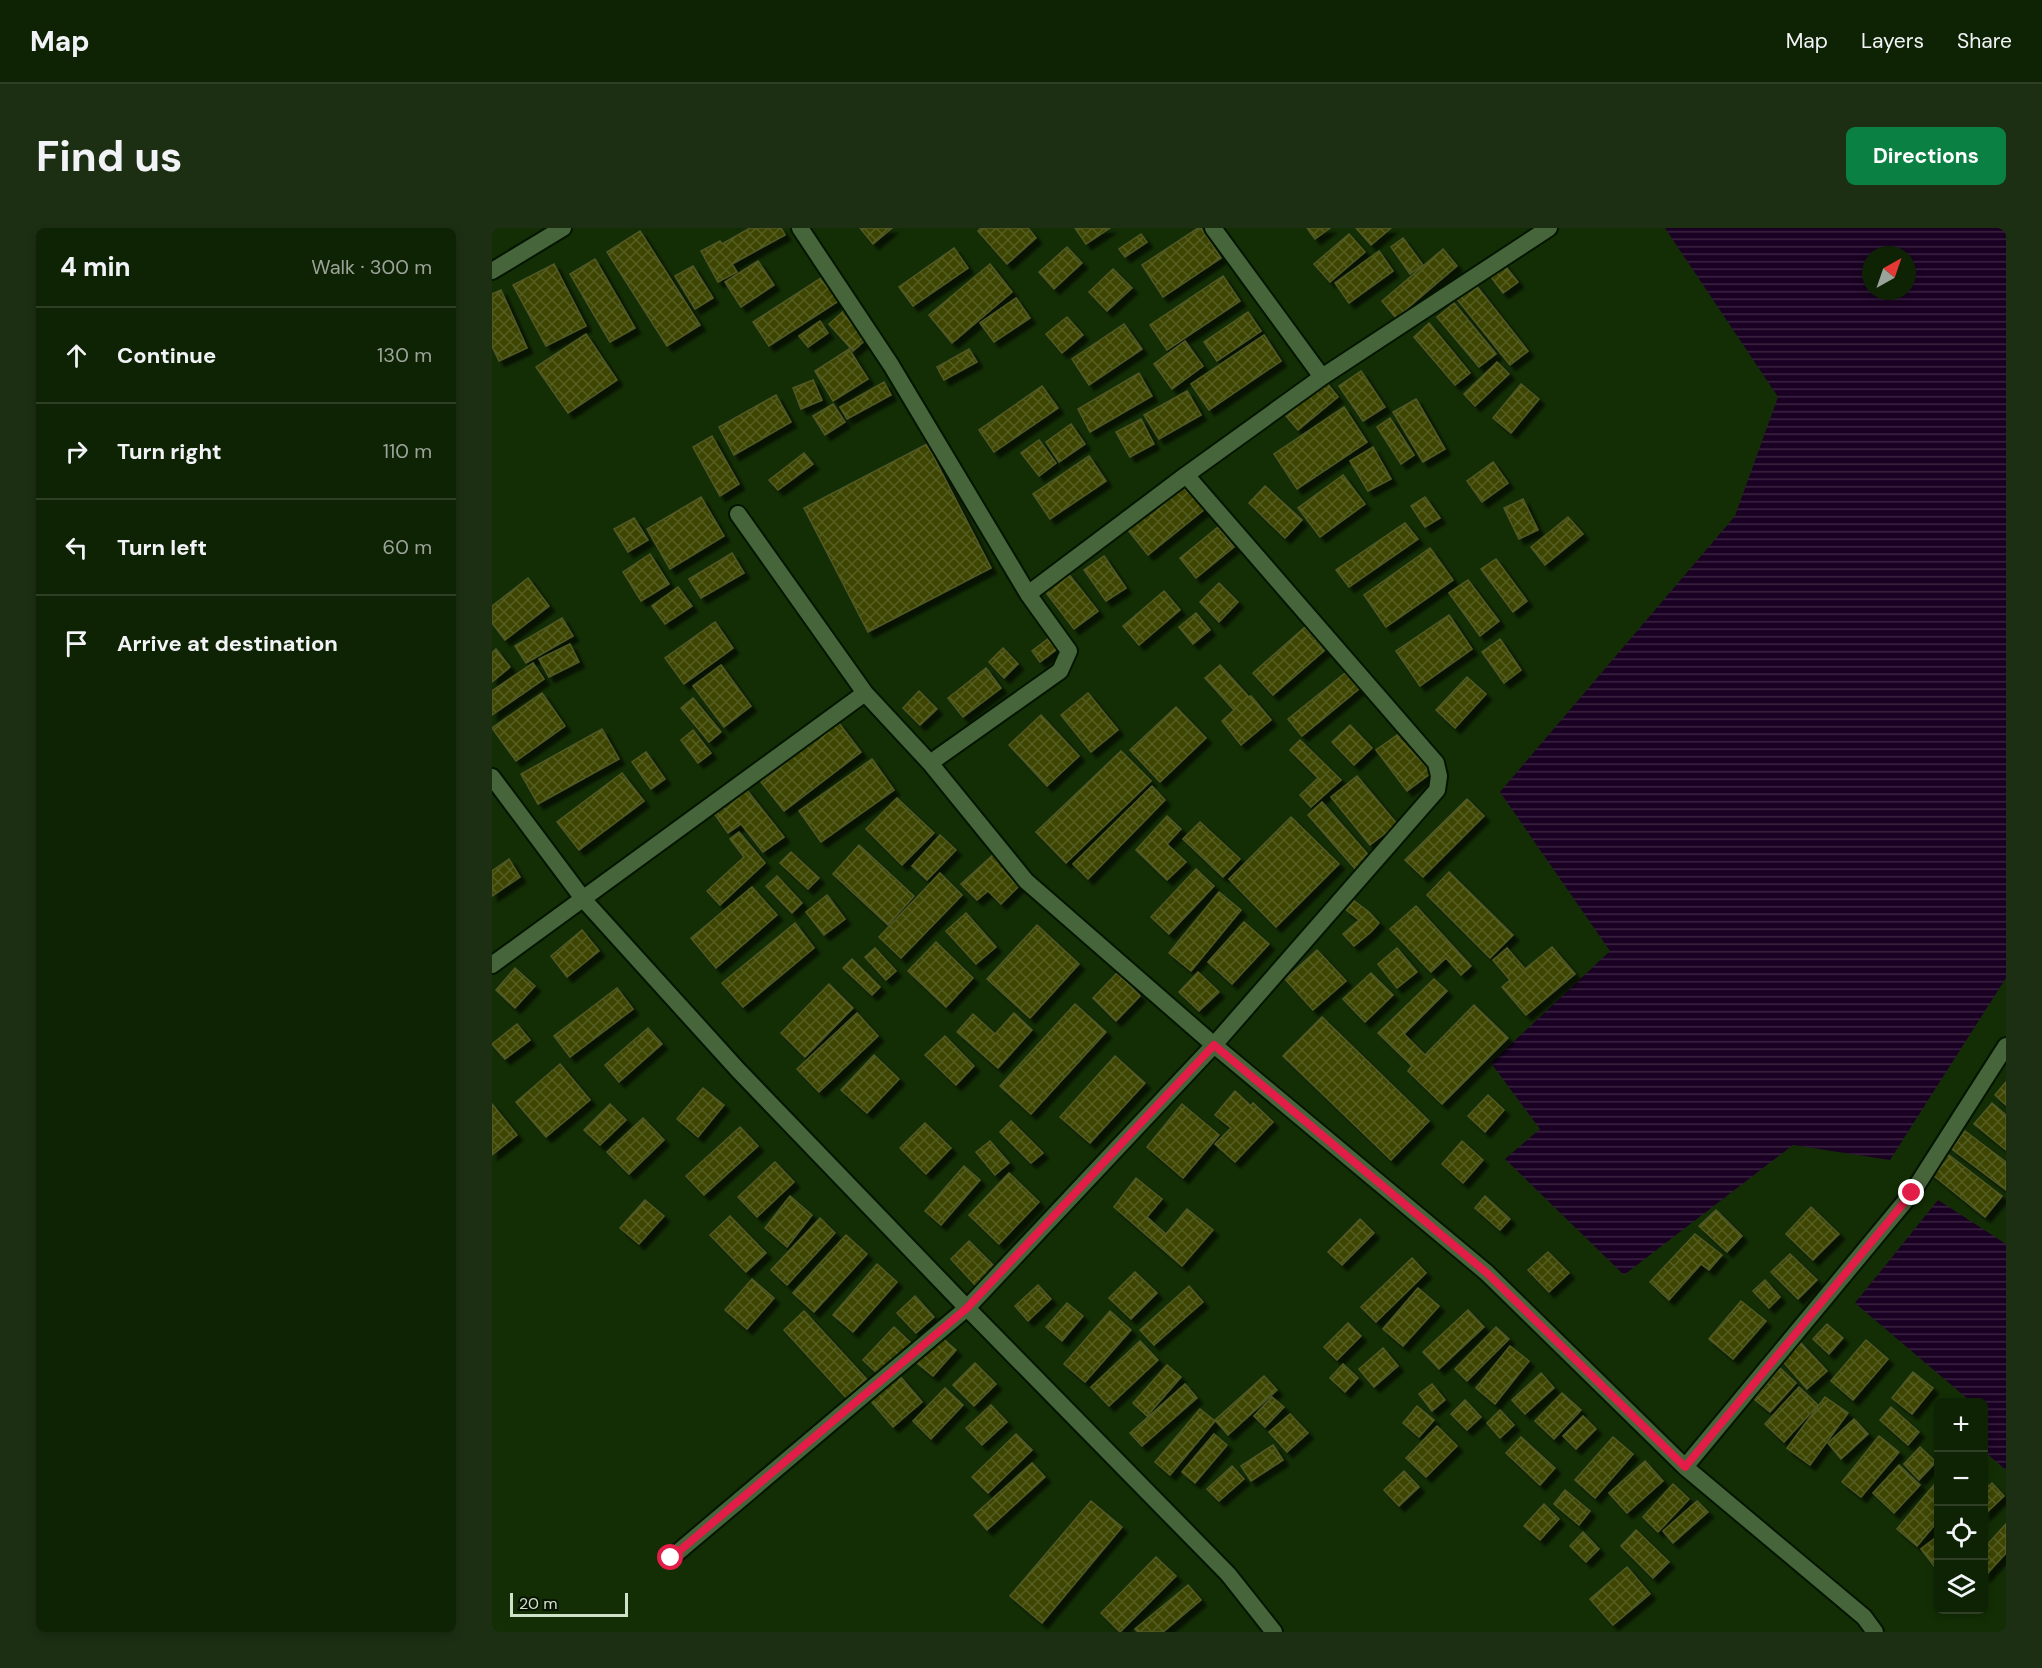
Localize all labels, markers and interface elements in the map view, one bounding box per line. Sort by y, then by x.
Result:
text: Map [30,23,90,60]
text: Map [1786,27,1828,55]
text: Layers [1861,27,1924,55]
text: Share [1957,27,2012,55]
button: Directions [1846,127,2006,185]
text: Find us [36,129,182,184]
north arrow [1862,246,1916,300]
text: 4 min [60,250,131,284]
text: Walk · 300 m [311,254,432,280]
icon: ahead [60,339,93,372]
text: Continue [117,341,216,370]
text: 130 m [377,342,432,368]
icon: right [60,435,93,468]
text: Turn right [117,437,222,466]
text: 110 m [383,438,432,464]
icon: left [60,531,93,564]
text: Turn left [117,533,207,562]
text: 60 m [383,534,432,560]
icon: arrive [60,627,93,660]
text: Arrive at destination [117,629,338,658]
route end [1898,1179,1924,1205]
map controls [1934,1398,1988,1614]
button: + [1934,1398,1988,1452]
button: − [1934,1452,1988,1506]
button: locate [1934,1506,1988,1560]
route start [657,1544,683,1570]
button: layers [1934,1560,1988,1614]
scale bar [510,1590,628,1618]
text: 20 m [519,1593,558,1614]

